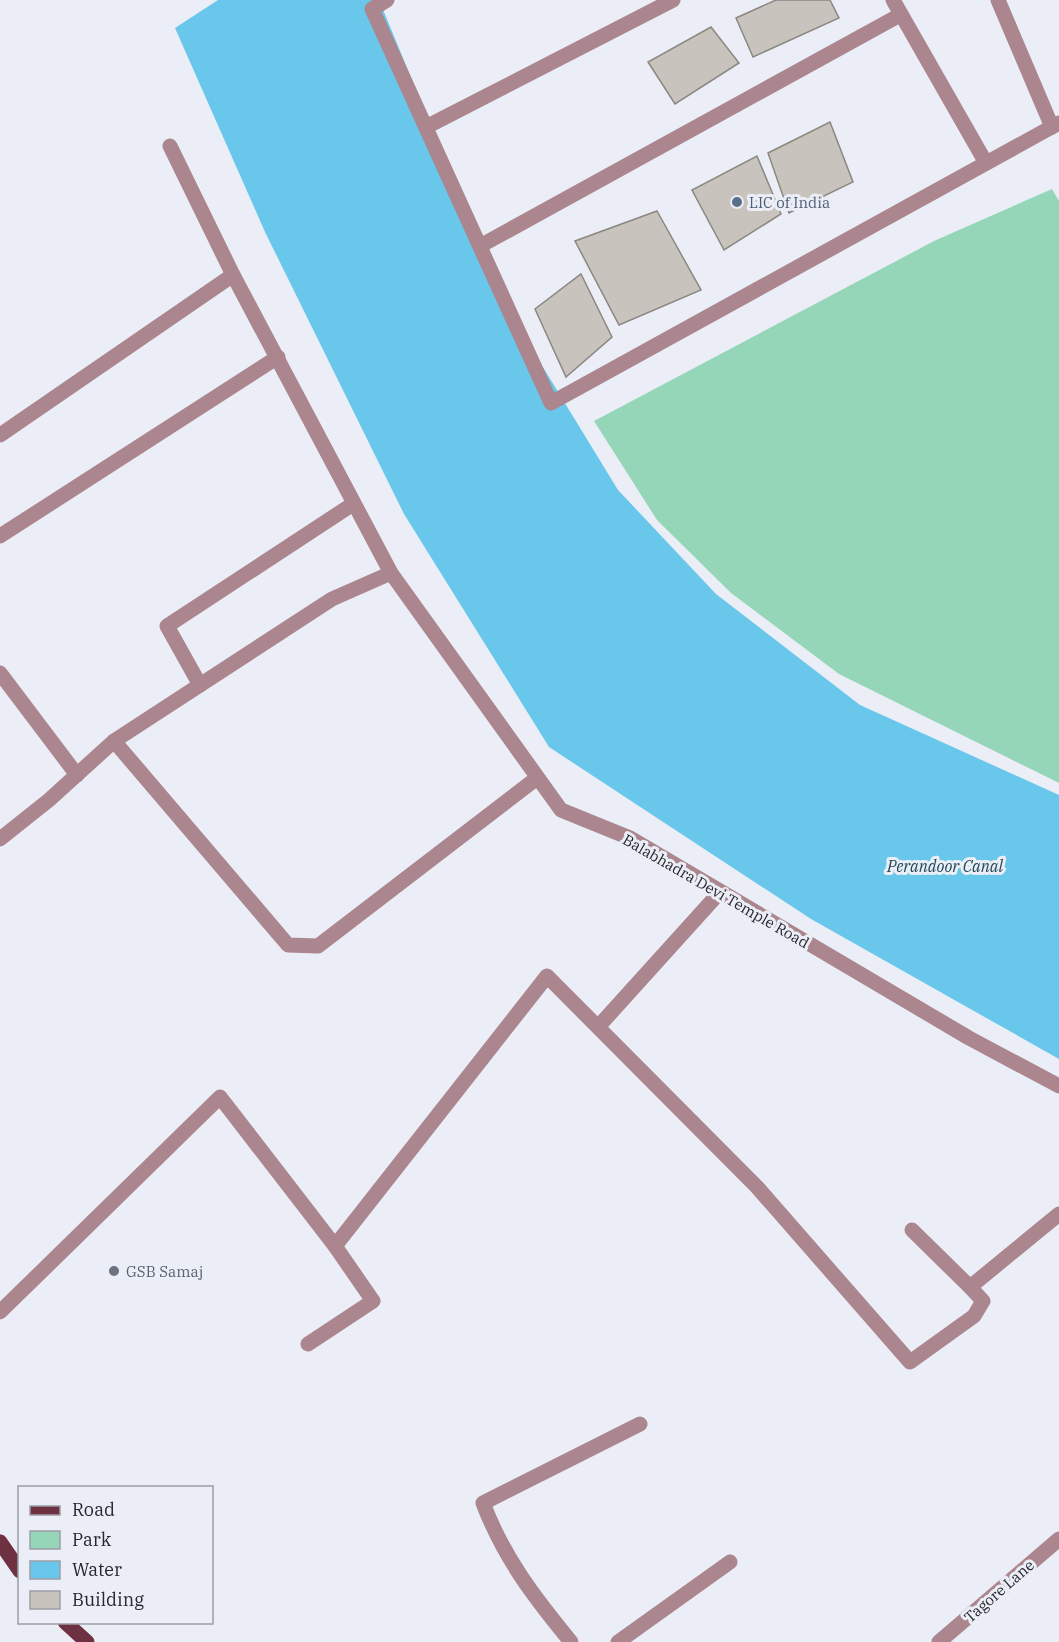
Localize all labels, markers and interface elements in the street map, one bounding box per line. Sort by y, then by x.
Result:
place label: LIC of India [749,193,830,212]
marker: LIC of India [730,195,744,209]
street label: Balabhadra Devi Temple Road [619,830,813,952]
water label: Perandoor Canal [886,856,1003,876]
place label: GSB Samaj [126,1262,203,1281]
marker: GSB Samaj [107,1264,121,1278]
legend [18,1486,213,1624]
text: Road [72,1498,115,1521]
text: Park [72,1528,112,1551]
street label: Tagore Lane [960,1555,1038,1627]
text: Water [72,1558,122,1581]
text: Building [72,1588,144,1611]

